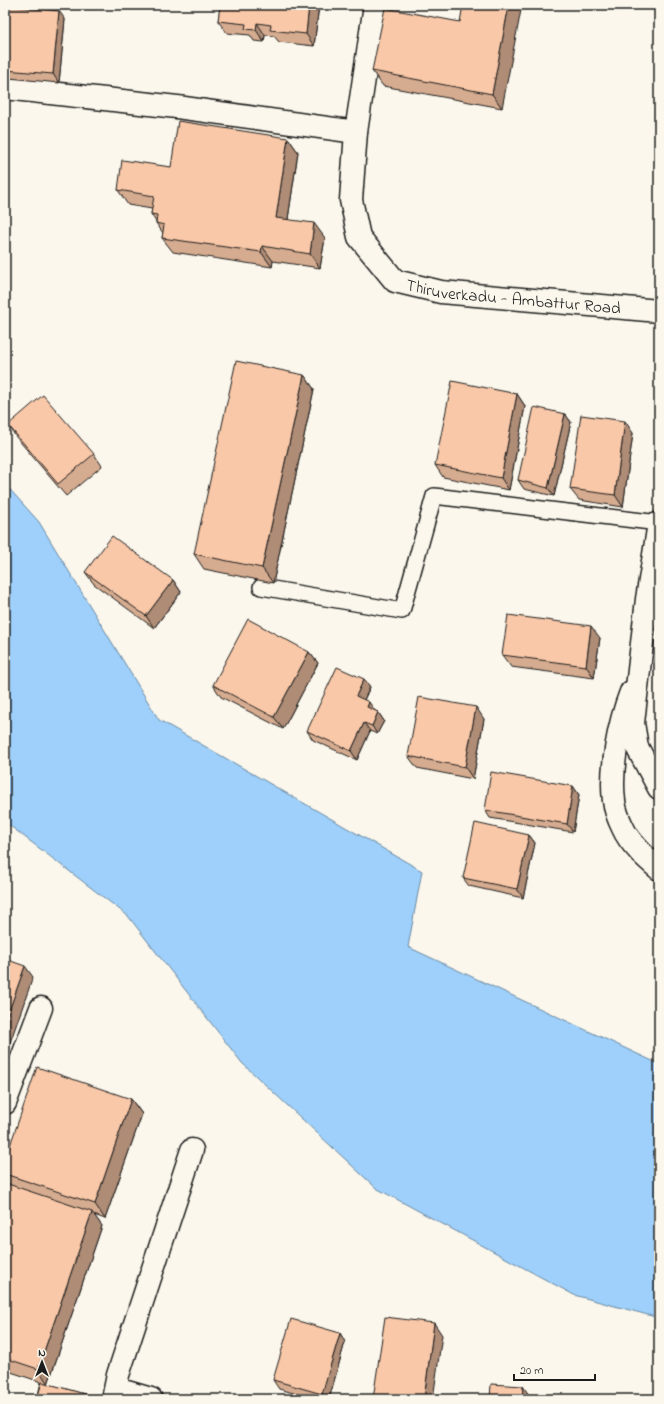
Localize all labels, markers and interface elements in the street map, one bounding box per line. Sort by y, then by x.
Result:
street label: Thiruverkadu - Ambattur Road [403,273,622,322]
north arrow [22,1342,62,1382]
text: N [38,1345,46,1361]
scale bar [514,1356,595,1382]
text: 20 m [520,1362,543,1380]

